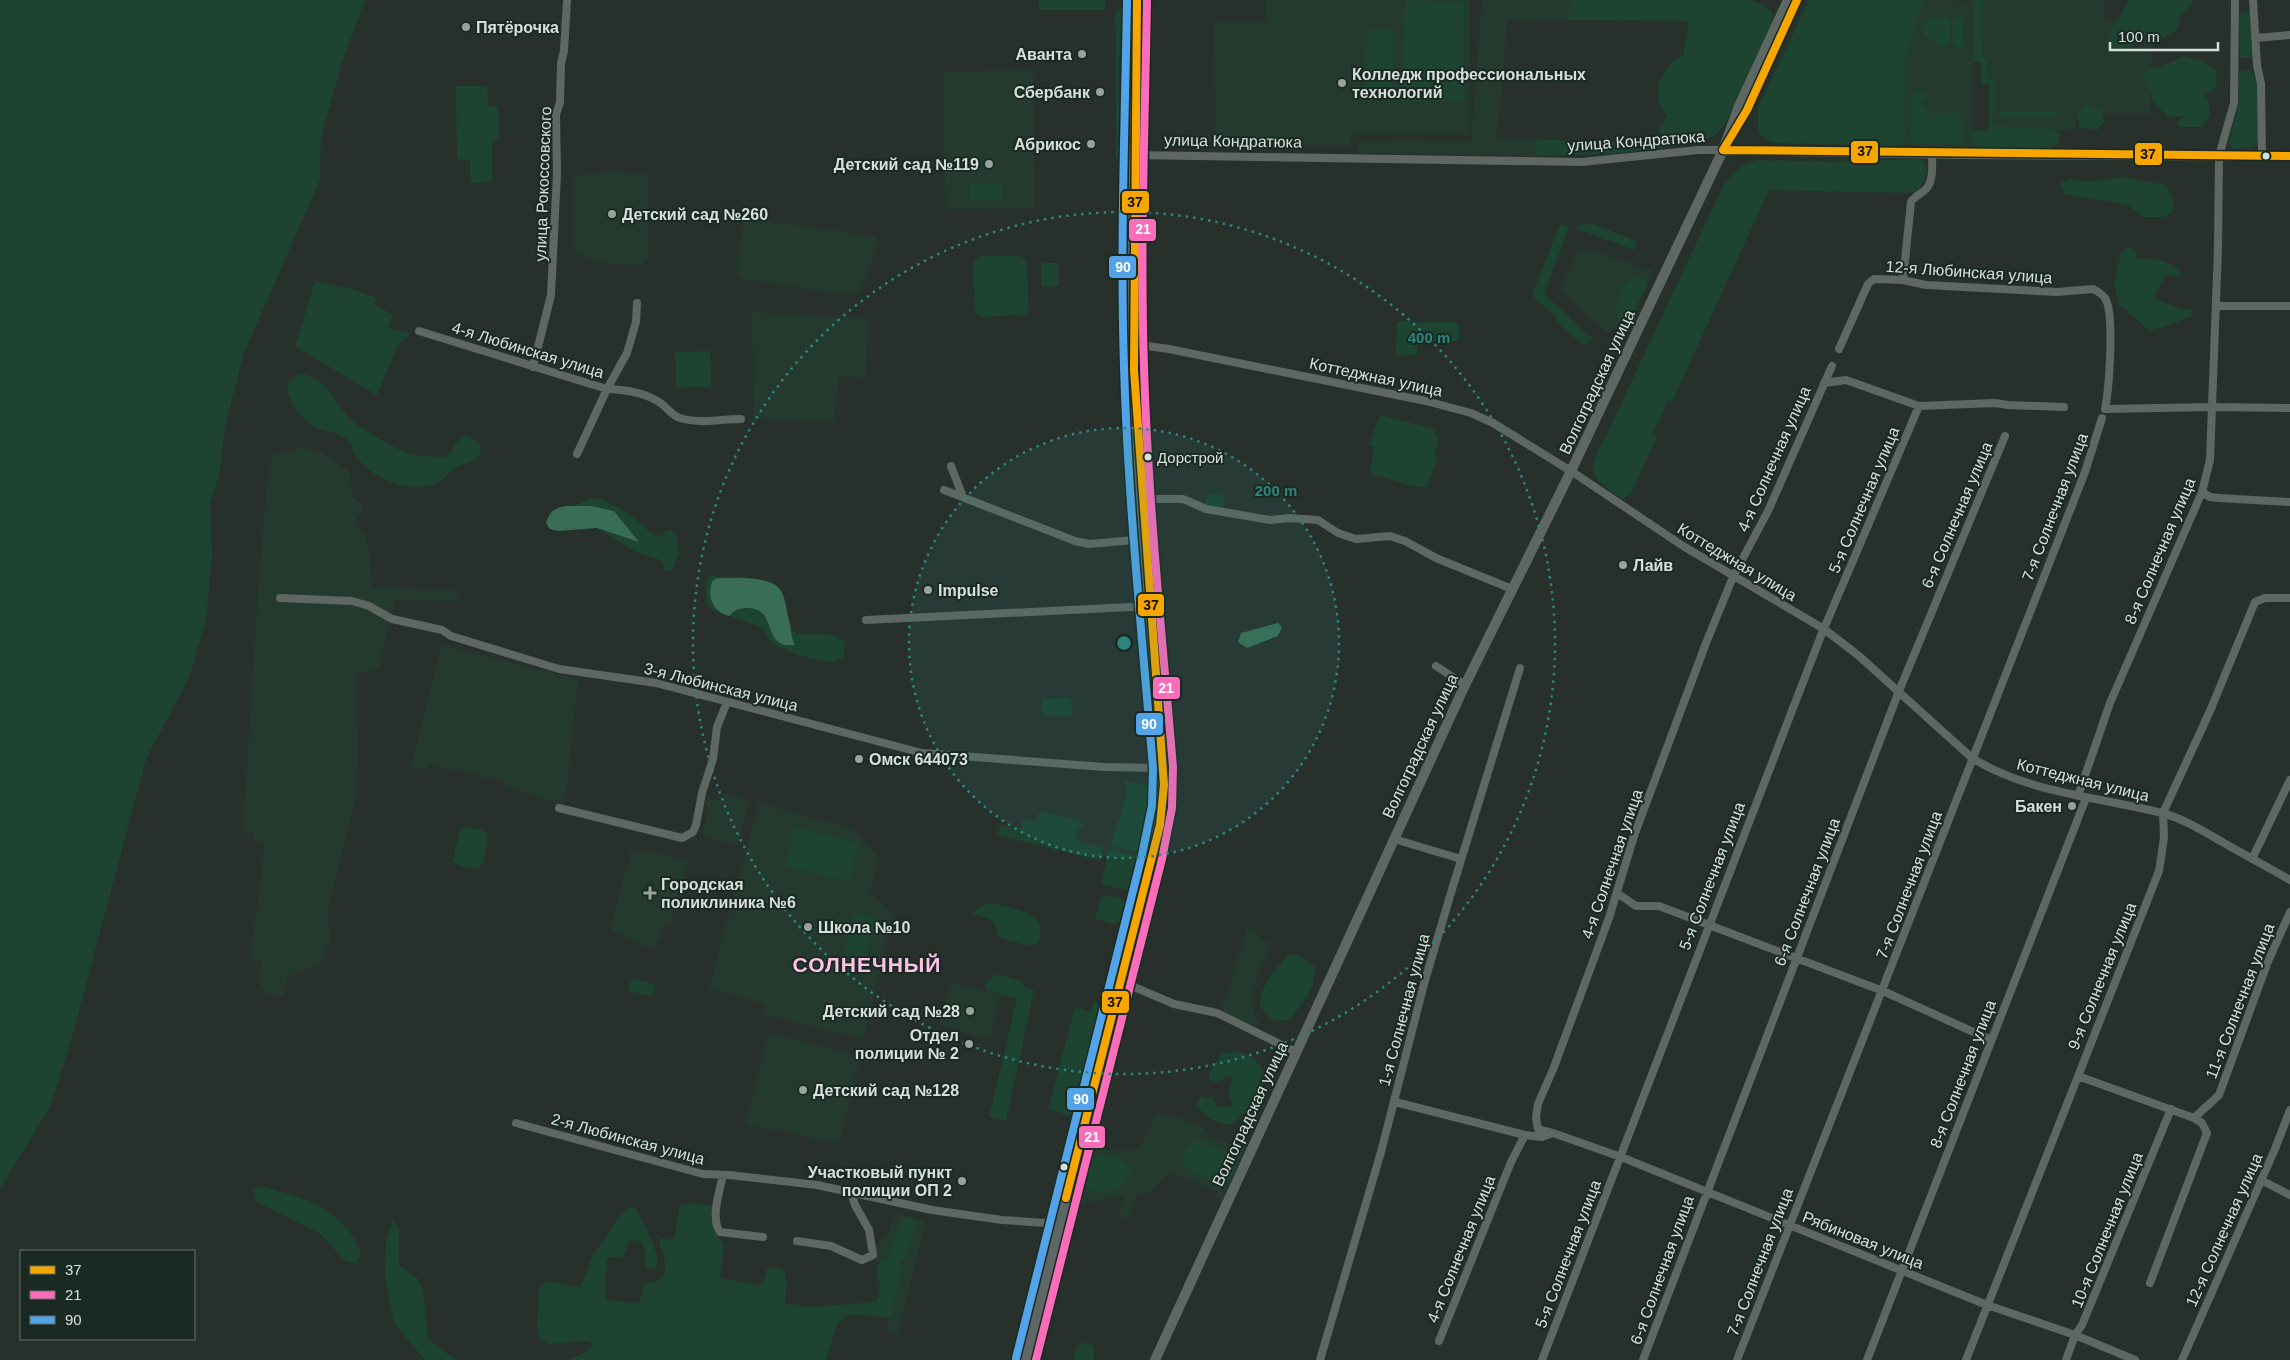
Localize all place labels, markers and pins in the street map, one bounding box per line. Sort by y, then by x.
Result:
place label: Пятёрочка [476,19,559,36]
marker: Пятёрочка [460,21,472,33]
place label: Аванта [1016,46,1072,63]
marker: Аванта [1076,48,1088,60]
place label: Колледж профессиональных технологий [1352,66,1586,101]
marker: Колледж профессиональных технологий [1336,77,1348,89]
place label: Сбербанк [1014,84,1091,101]
marker: Сбербанк [1094,86,1106,98]
place label: Абрикос [1014,136,1081,153]
marker: Абрикос [1085,138,1097,150]
unlabelled marker [2261,151,2271,161]
place label: Детский сад №119 [834,156,979,173]
marker: Детский сад №119 [983,158,995,170]
place label: Детский сад №260 [622,206,768,223]
marker: Детский сад №260 [606,208,618,220]
place label: Дорстрой [1157,449,1223,466]
marker: Дорстрой [1143,452,1153,462]
place label: Лайв [1633,557,1673,574]
marker: Лайв [1617,559,1629,571]
place label: Impulse [938,582,999,599]
marker: Impulse [922,584,934,596]
centre of rings [1115,634,1133,652]
place label: Омск 644073 [869,751,968,768]
marker: Омск 644073 [853,753,865,765]
place label: Бакен [2015,798,2062,815]
marker: Бакен [2066,800,2078,812]
place label: Городская поликлиника №6 [661,876,796,911]
marker: Городская поликлиника №6 [643,886,657,900]
place label: Школа №10 [818,919,910,936]
marker: Школа №10 [802,921,814,933]
place label: Детский сад №28 [823,1003,960,1020]
marker: Детский сад №28 [964,1005,976,1017]
place label: Отдел полиции № 2 [855,1027,959,1062]
marker: Отдел полиции № 2 [963,1038,975,1050]
place label: Детский сад №128 [813,1082,959,1099]
marker: Детский сад №128 [797,1084,809,1096]
unlabelled marker [1059,1162,1069,1172]
place label: Участковый пункт полиции ОП 2 [808,1164,952,1199]
marker: Участковый пункт полиции ОП 2 [956,1175,968,1187]

